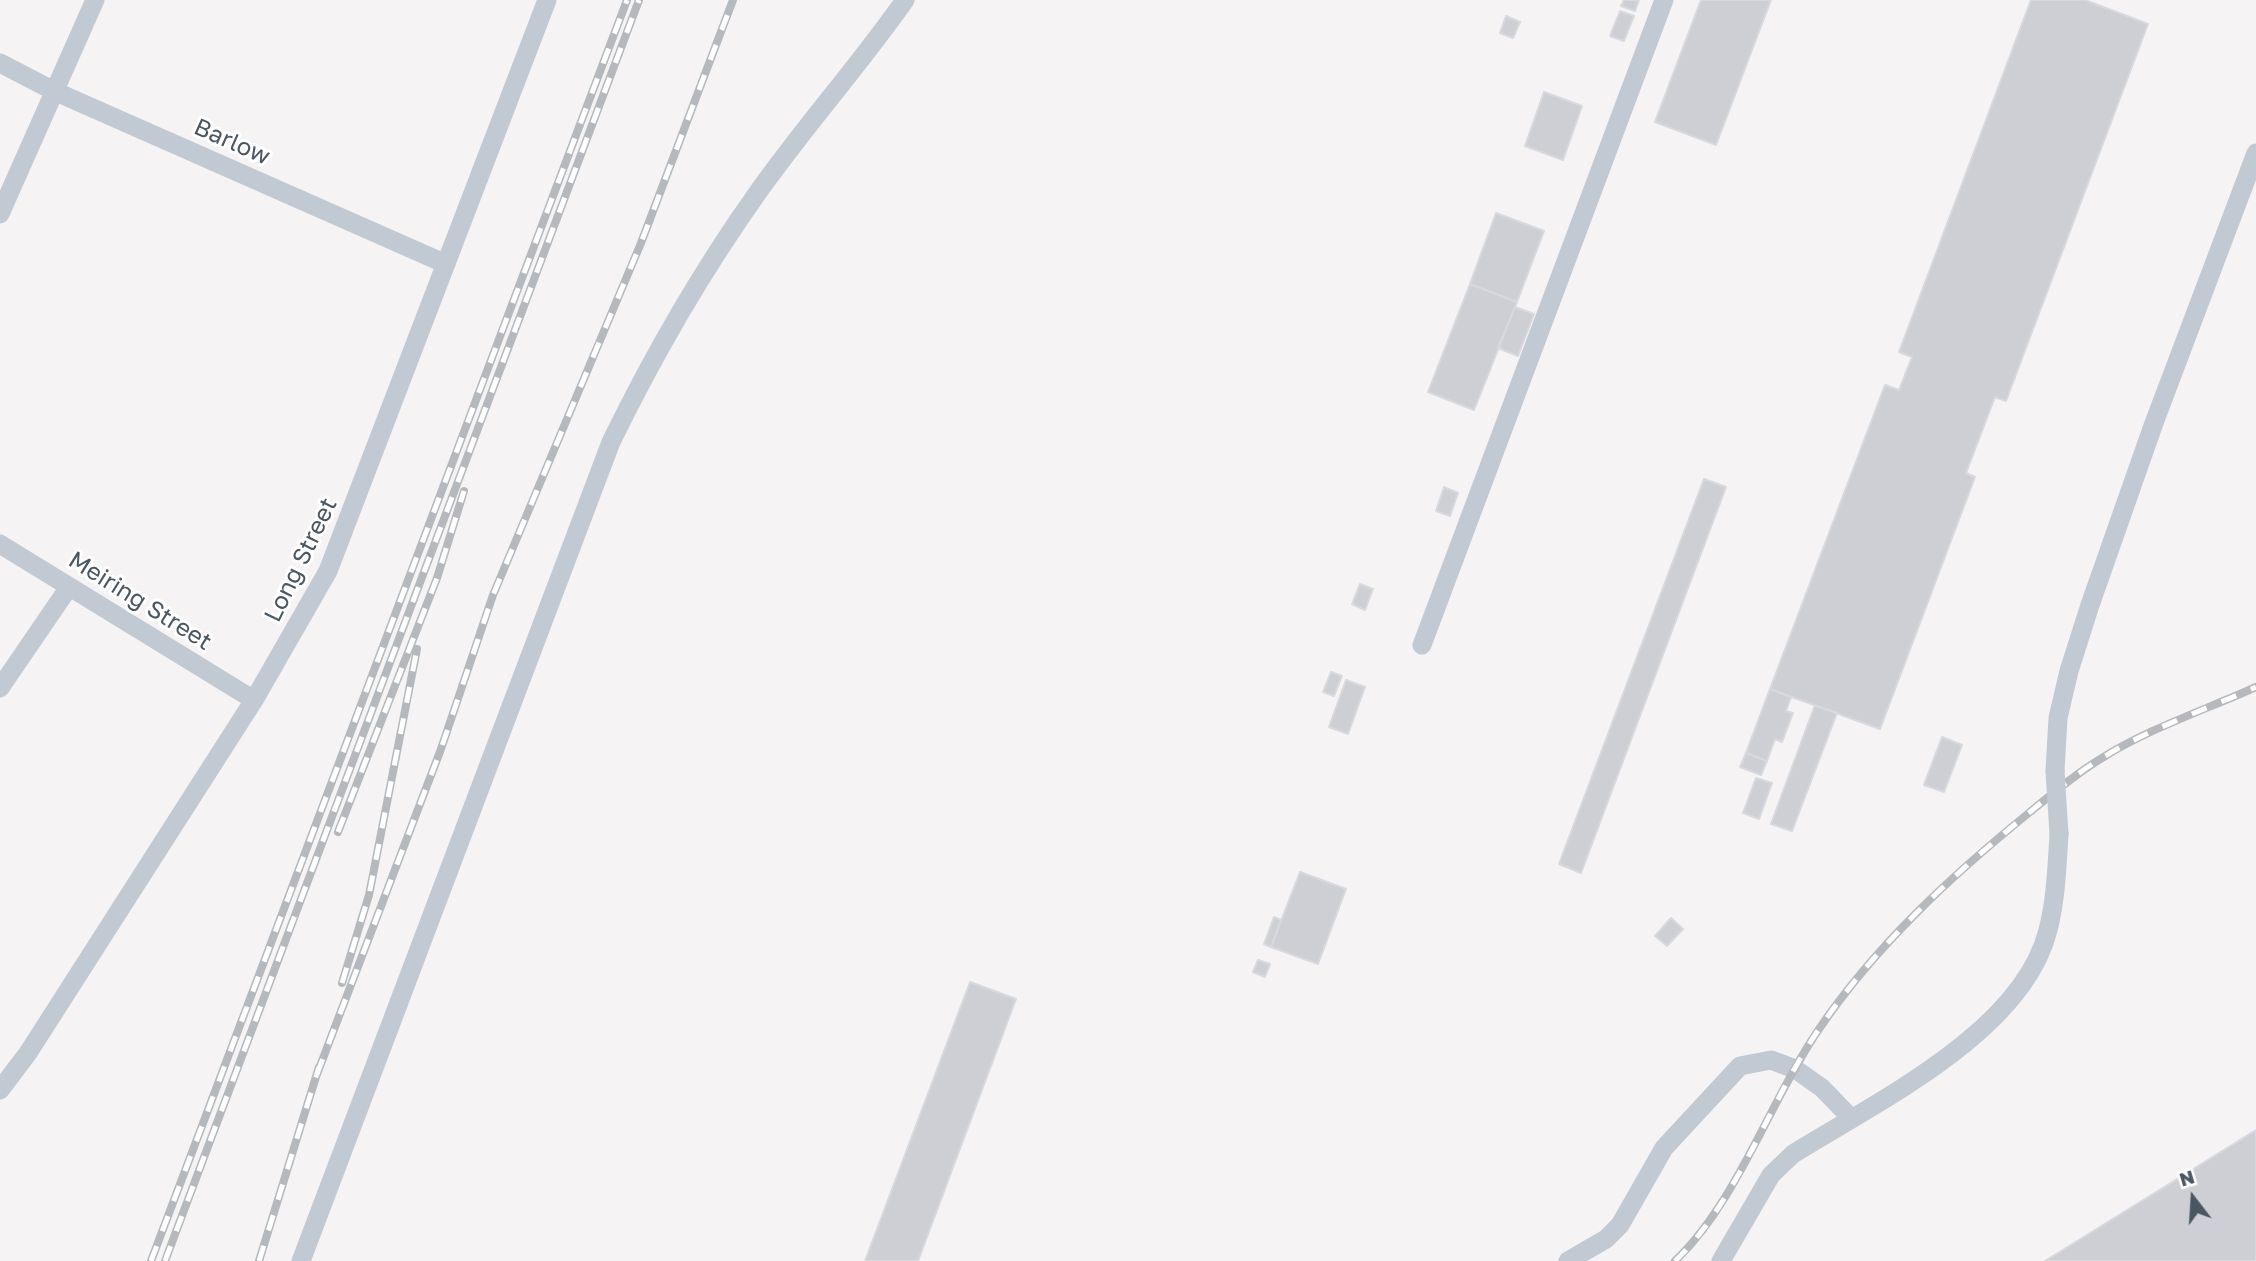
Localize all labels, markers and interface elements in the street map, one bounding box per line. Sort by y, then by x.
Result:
street label: Barlow [190,113,274,171]
street label: Long Street [259,493,343,627]
street label: Meiring Street [63,546,217,656]
north arrow [2158,1163,2228,1233]
text: N [2176,1164,2197,1191]

